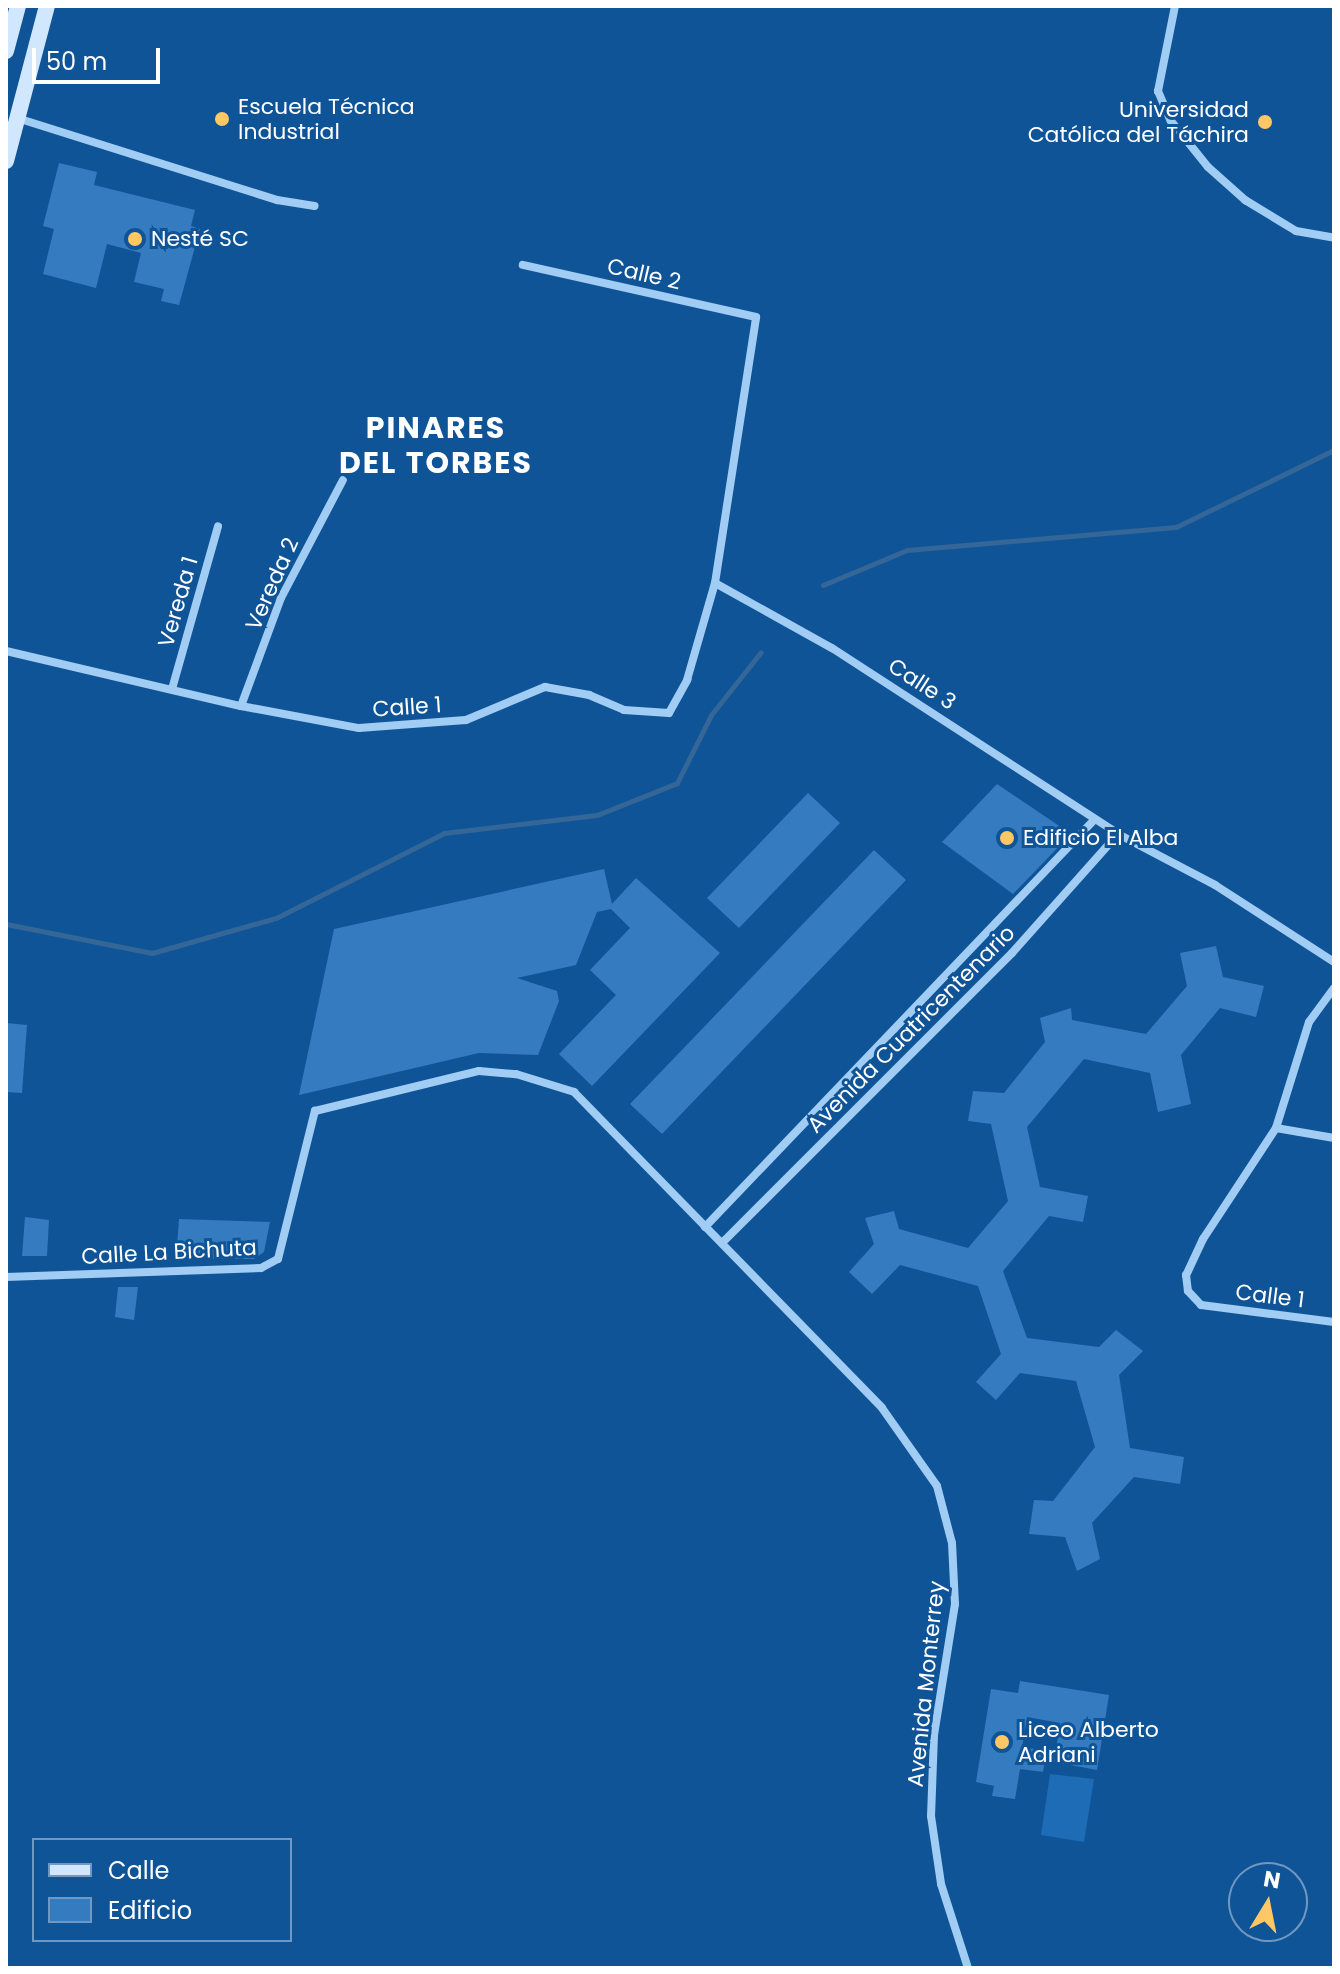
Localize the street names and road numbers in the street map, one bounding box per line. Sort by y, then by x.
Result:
street label: Calle 2 [605,253,683,295]
street label: Vereda 2 [240,534,304,634]
street label: Vereda 1 [152,554,204,650]
street label: Calle 3 [883,652,961,716]
street label: Calle 1 [372,691,442,723]
street label: Avenida Cuatricentenario [802,920,1020,1138]
street label: Calle La Bichuta [81,1234,257,1270]
street label: Calle 1 [1234,1279,1306,1313]
street label: Avenida Monterrey [902,1580,950,1788]

